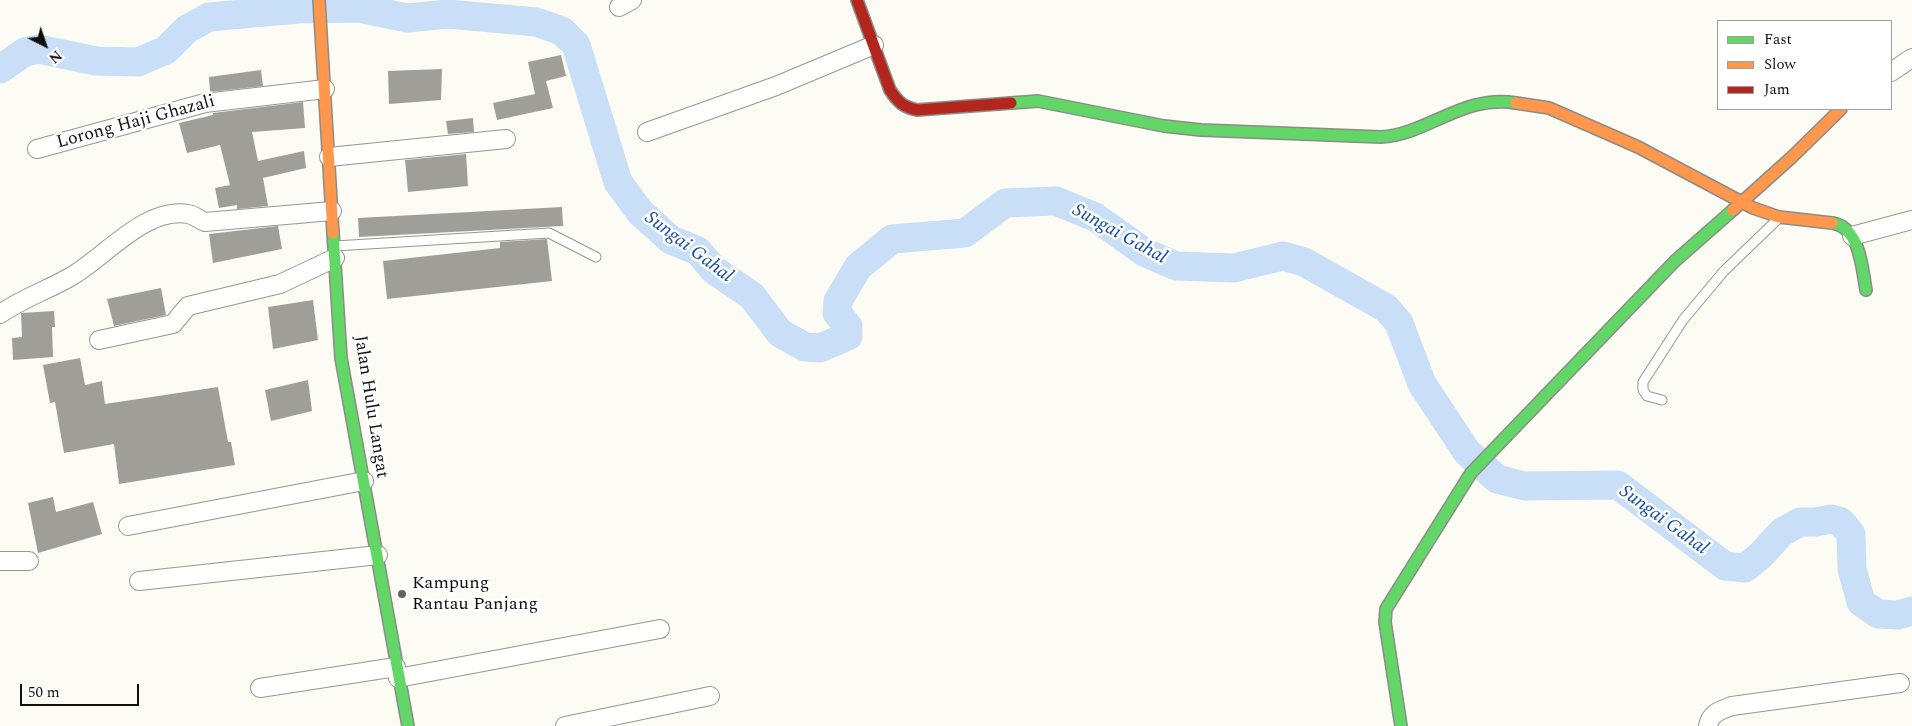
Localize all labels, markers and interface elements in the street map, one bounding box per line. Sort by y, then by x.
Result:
north arrow [20,20,70,70]
legend [1717,20,1892,110]
text: Fast [1764,28,1792,51]
text: N [44,45,66,68]
text: Slow [1764,53,1796,76]
text: Jam [1764,78,1790,101]
street label: Lorong Haji Ghazali [54,91,218,155]
water label: Sungai Gahal [1068,200,1170,270]
water label: Sungai Gahal [639,207,737,289]
street label: Jalan Hulu Langat [348,334,392,480]
water label: Sungai Gahal [1614,481,1712,561]
place label: Kampung Rantau Panjang [412,573,538,616]
marker: Kampung Rantau Panjang [396,588,408,600]
scale bar [22,674,141,706]
text: 50 m [28,681,60,704]

